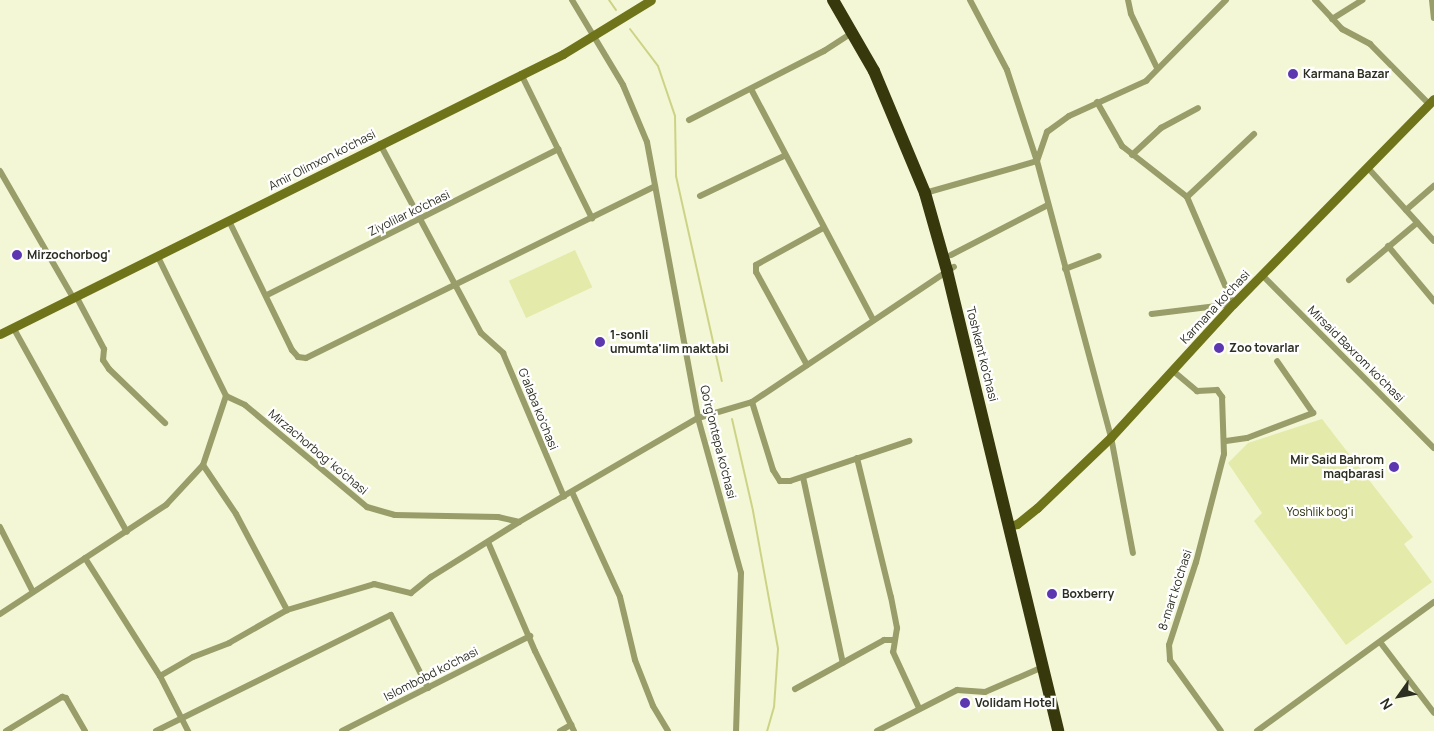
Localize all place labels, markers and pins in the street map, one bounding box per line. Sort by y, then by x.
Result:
place label: Karmana Bazar [1303,67,1389,81]
marker: Karmana Bazar [1287,68,1299,80]
place label: Mirzochorbog' [27,248,111,262]
marker: Mirzochorbog' [11,249,23,261]
place label: 1-sonli umumta'lim maktabi [610,328,729,356]
marker: 1-sonli umumta'lim maktabi [594,336,606,348]
place label: Zoo tovarlar [1229,341,1299,355]
marker: Zoo tovarlar [1213,342,1225,354]
place label: Mir Said Bahrom maqbarasi [1290,453,1384,481]
marker: Mir Said Bahrom maqbarasi [1388,461,1400,473]
place label: Boxberry [1062,587,1114,601]
marker: Boxberry [1046,588,1058,600]
place label: Volidam Hotel [975,696,1055,710]
marker: Volidam Hotel [959,697,971,709]

